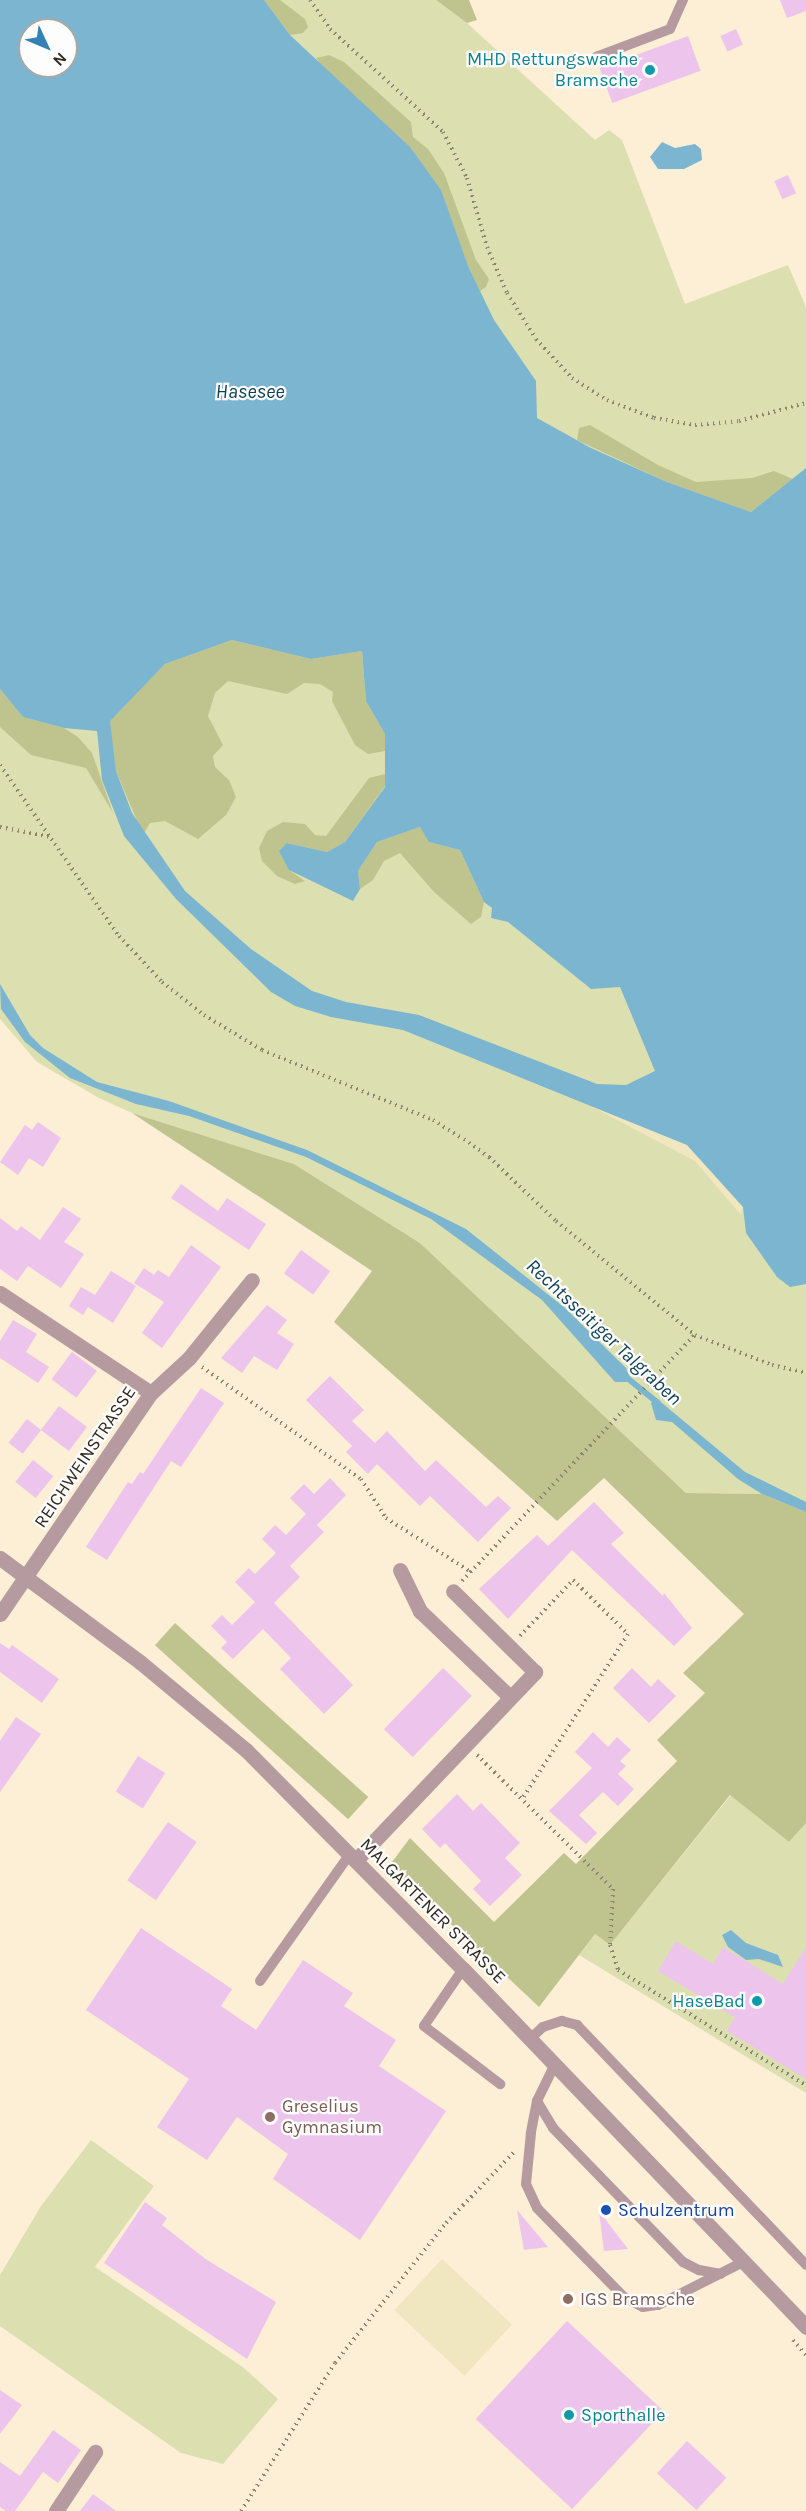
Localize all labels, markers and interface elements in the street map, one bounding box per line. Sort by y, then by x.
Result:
north arrow [18,18,78,78]
text: N [49,49,71,70]
place label: MHD Rettungswache Bramsche [467,49,638,92]
marker: MHD Rettungswache Bramsche [643,63,657,77]
water label: Hasesee [216,379,284,403]
water label: Rechtsseitiger Talgraben [521,1254,687,1410]
street label: REICHWEINSTRASSE [30,1382,140,1532]
street label: MALGARTENER STRASSE [356,1834,510,1988]
place label: HaseBad [673,1990,745,2012]
marker: HaseBad [750,1994,764,2008]
place label: Greselius Gymnasium [282,2096,382,2138]
marker: Greselius Gymnasium [263,2110,277,2124]
place label: Schulzentrum [618,2199,735,2221]
marker: Schulzentrum [599,2203,613,2217]
place label: IGS Bramsche [580,2288,695,2310]
marker: IGS Bramsche [561,2292,575,2306]
place label: Sporthalle [581,2404,666,2426]
marker: Sporthalle [562,2408,576,2422]

